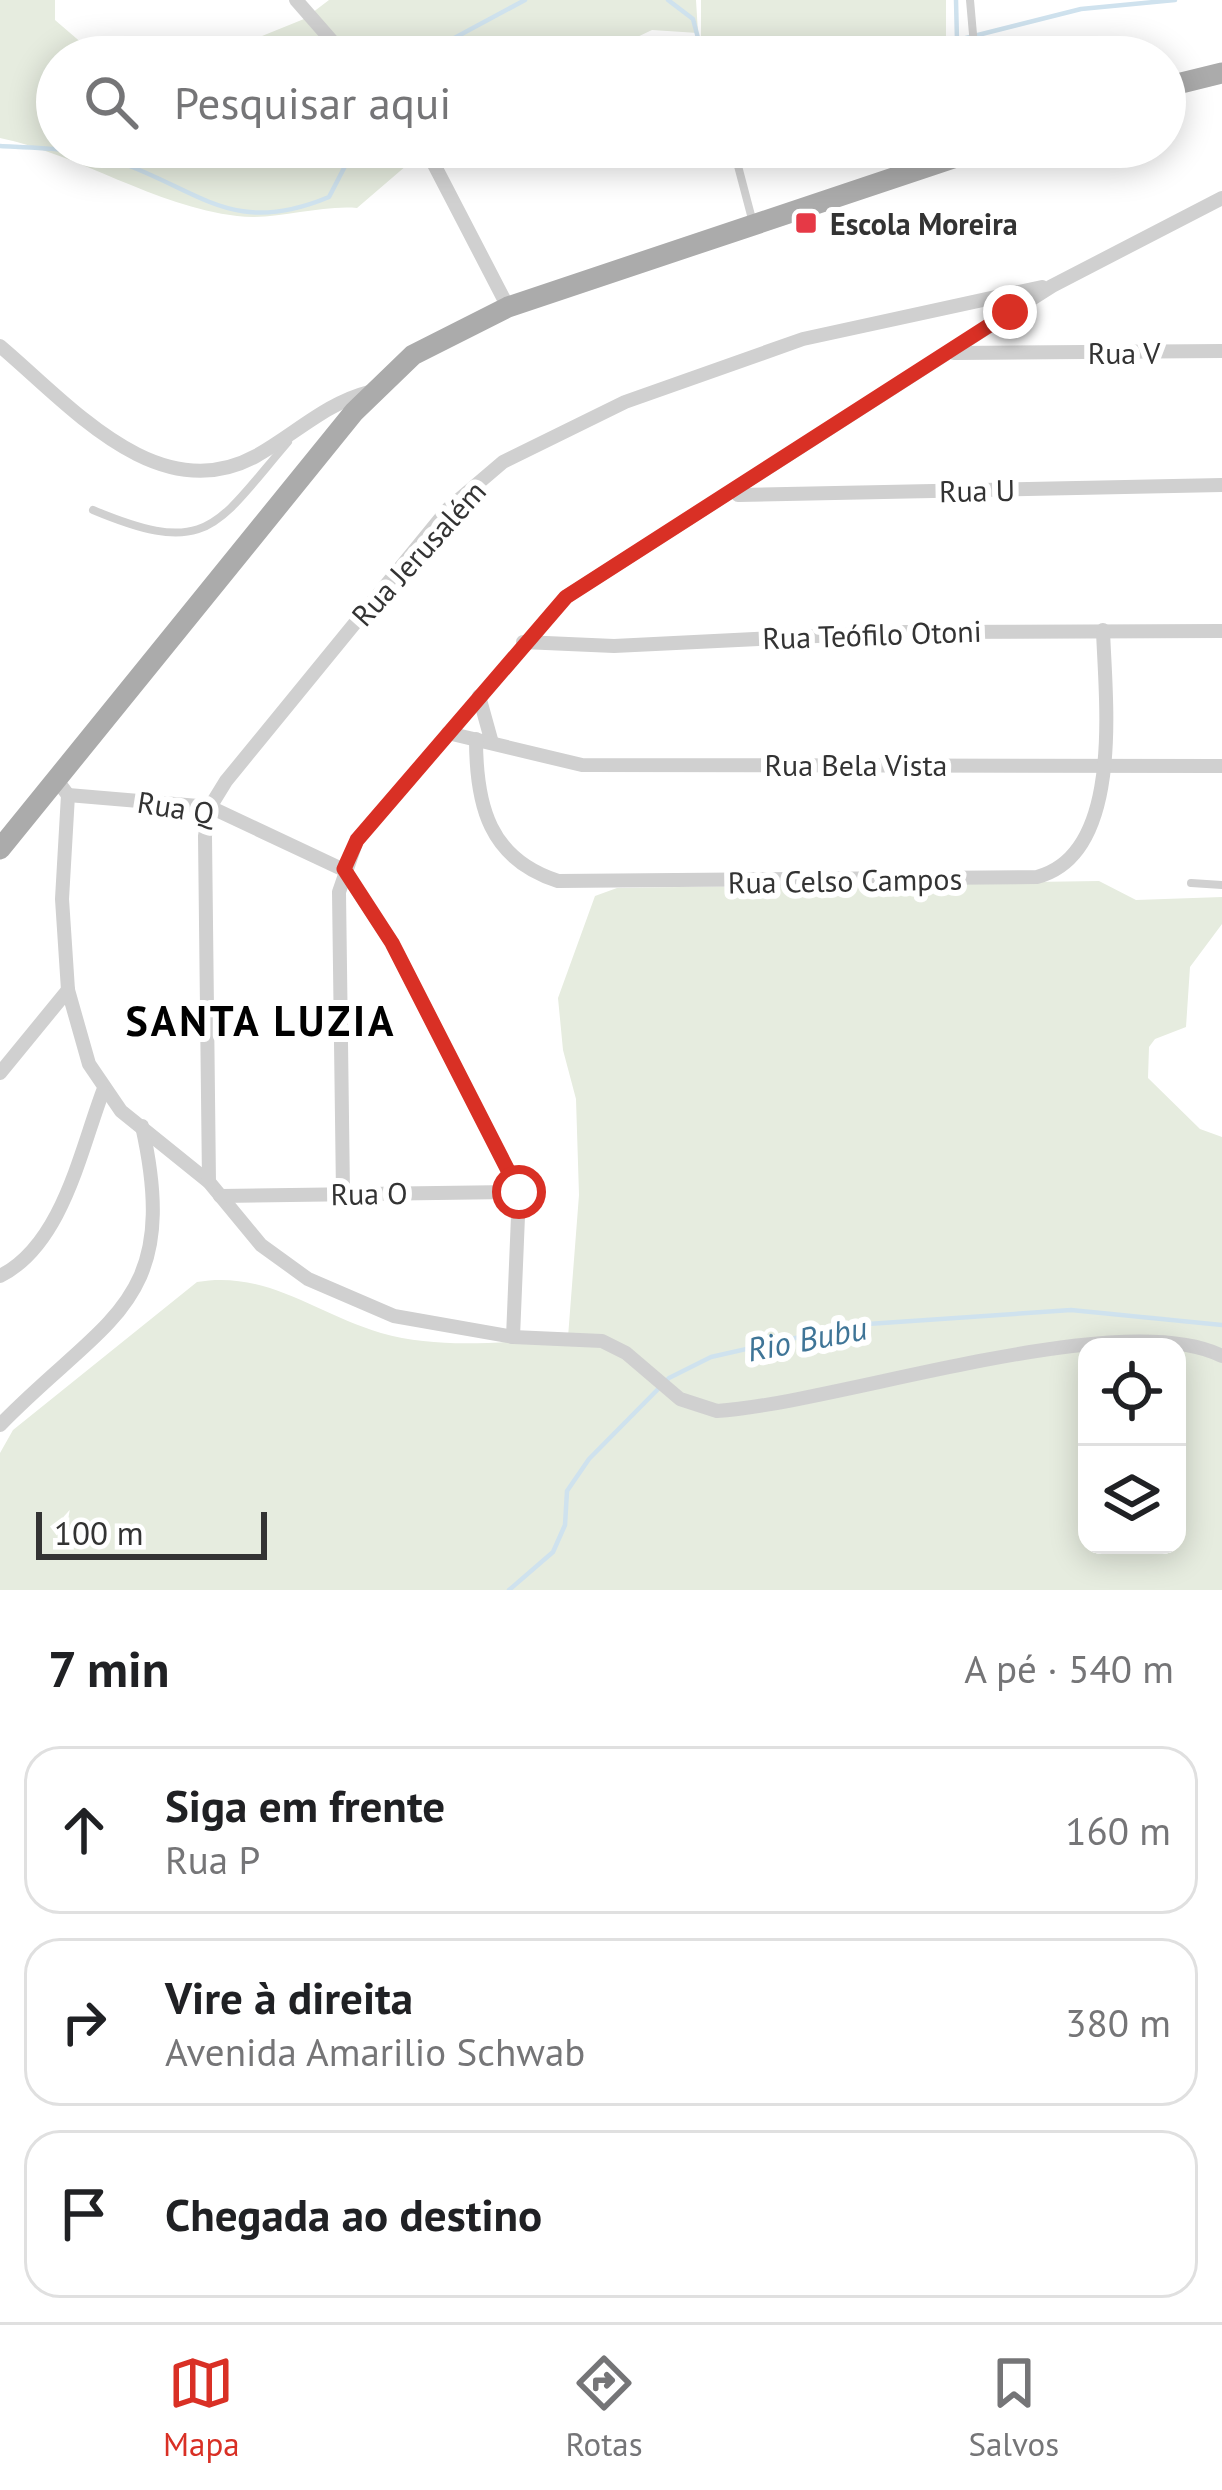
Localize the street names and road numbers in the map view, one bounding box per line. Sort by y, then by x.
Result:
street label: Rua V [1088,333,1161,372]
street label: Rua U [939,470,1015,510]
street label: Rua Jerusalém [342,472,494,634]
street label: Rua Teófilo Otoni [762,611,982,657]
street label: Rua Bela Vista [765,745,947,784]
street label: Rua Q [135,782,219,833]
street label: Rua Celso Campos [728,858,962,902]
street label: Rua O [330,1173,408,1213]

